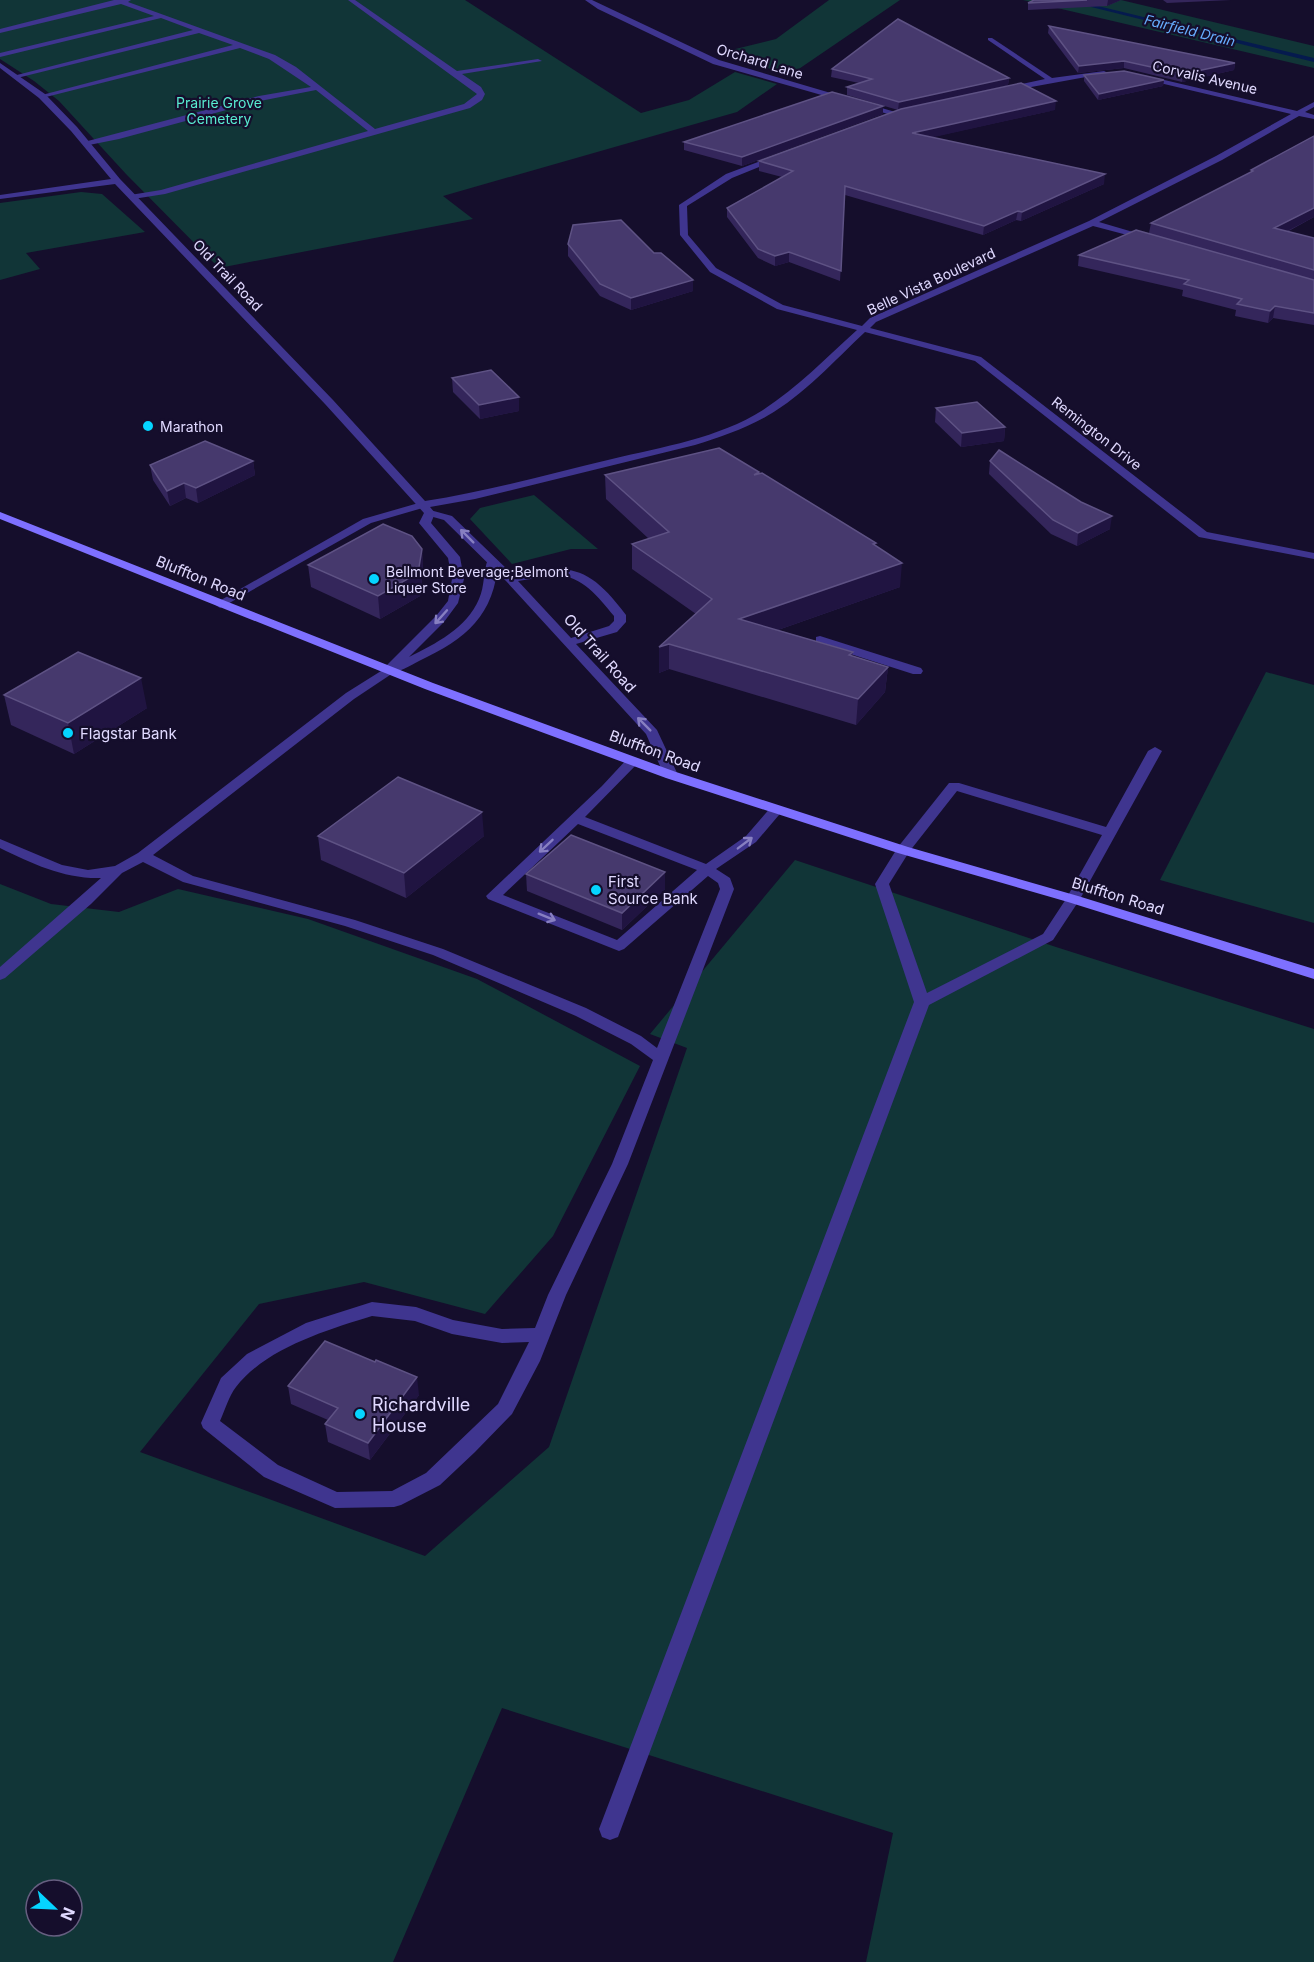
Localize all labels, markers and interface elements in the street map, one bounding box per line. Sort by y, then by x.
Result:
water label: Fairfield Drain [1143,10,1237,50]
street label: Orchard Lane [715,40,805,82]
street label: Corvalis Avenue [1151,57,1259,97]
park label: Prairie Grove Cemetery [176,94,262,127]
street label: Old Trail Road [190,236,266,314]
street label: Belle Vista Boulevard [864,244,998,318]
street label: Remington Drive [1049,393,1145,473]
place label: Marathon [160,418,223,435]
marker: Marathon [141,419,155,433]
one-way arrow [460,529,474,544]
street label: Bluffton Road [153,551,249,605]
place label: Bellmont Beverage;Belmont Liquer Store [386,563,569,596]
marker: Bellmont Beverage;Belmont Liquer Store [367,572,381,586]
one-way arrow [434,609,448,624]
street label: Old Trail Road [560,610,640,696]
one-way arrow [636,717,651,731]
place label: Flagstar Bank [80,724,177,743]
marker: Flagstar Bank [61,726,75,740]
street label: Bluffton Road [607,726,703,776]
one-way arrow [737,837,753,850]
one-way arrow [539,839,554,853]
place label: First Source Bank [608,872,699,908]
street label: Bluffton Road [1070,873,1166,919]
marker: First Source Bank [589,883,603,897]
one-way arrow [537,912,556,923]
place label: Richardville House [372,1394,470,1436]
marker: Richardville House [353,1407,367,1421]
north arrow [24,1878,84,1938]
text: N [56,1904,79,1923]

